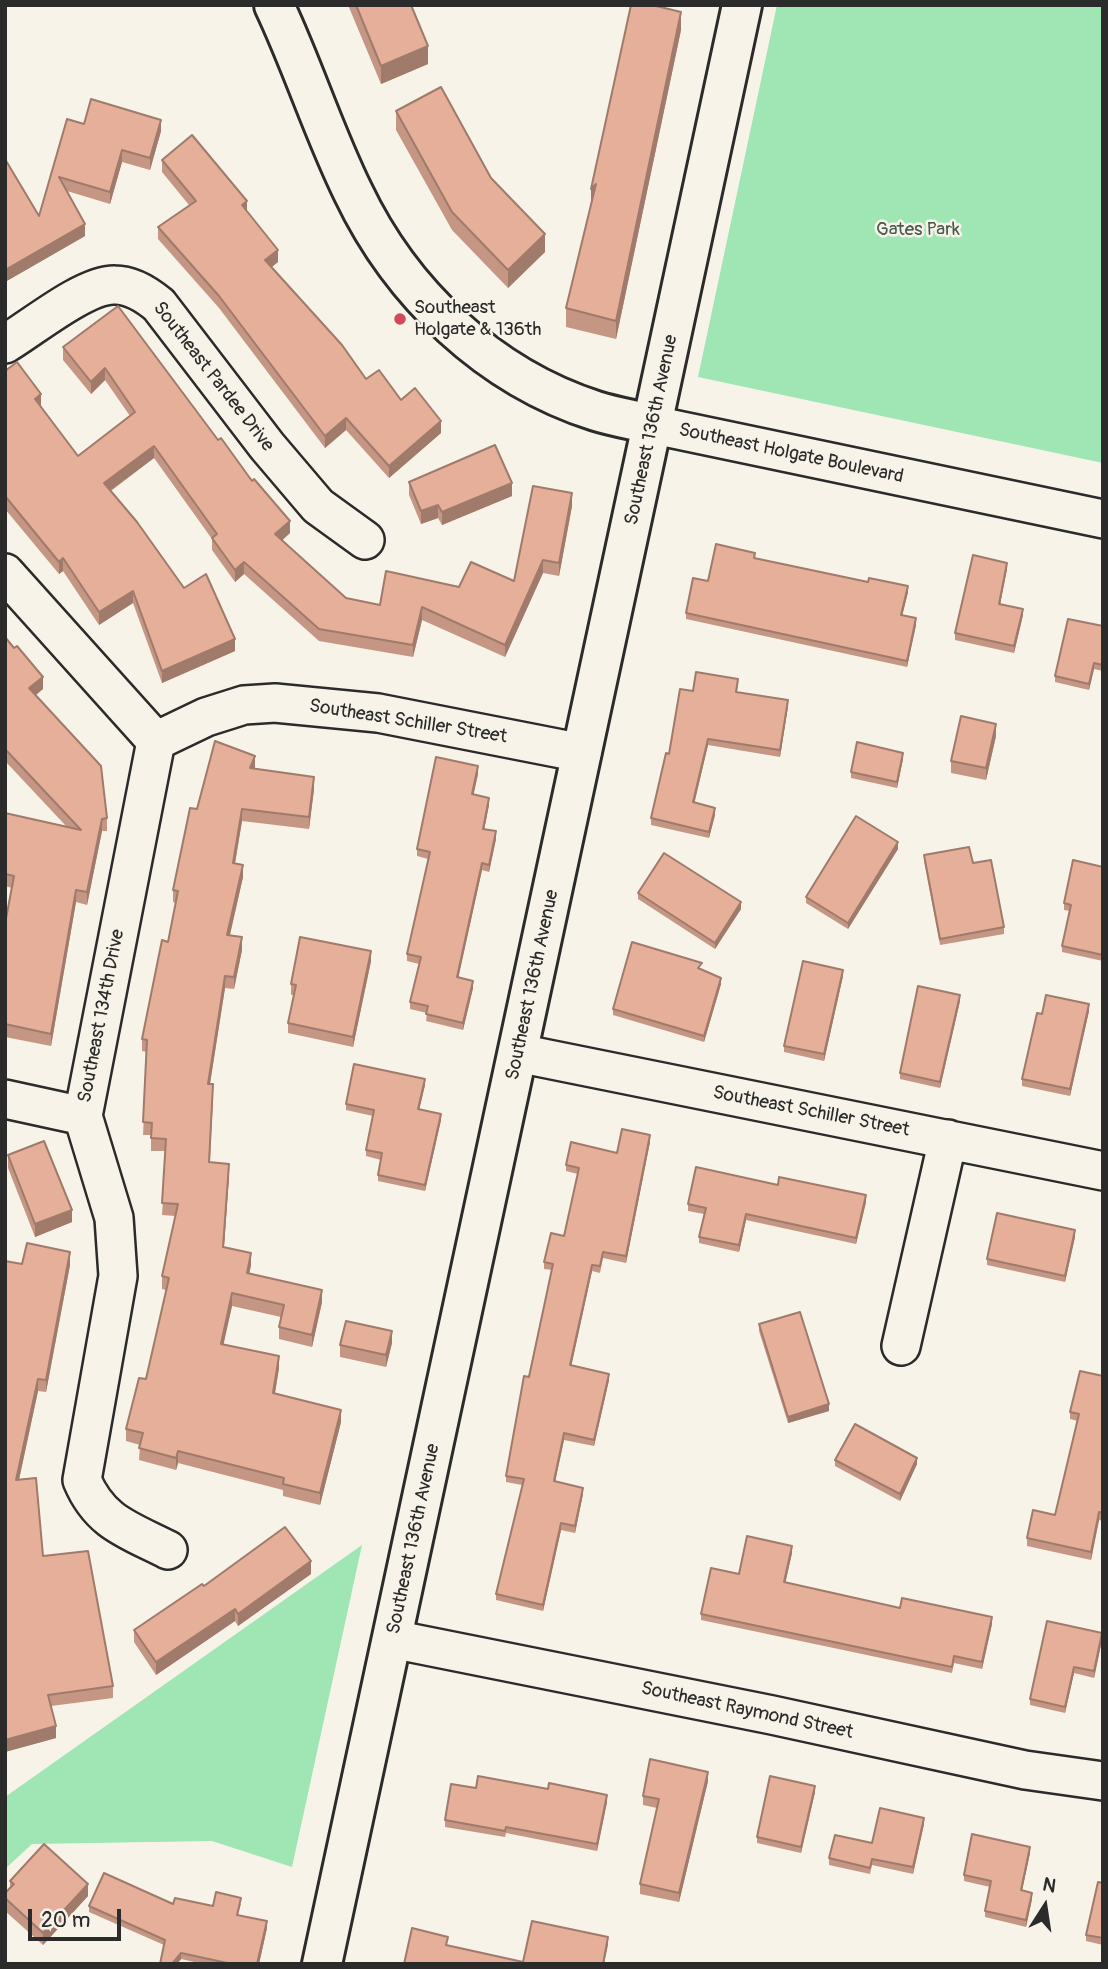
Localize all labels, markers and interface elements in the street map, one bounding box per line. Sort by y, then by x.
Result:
park label: Gates Park [876,219,960,241]
place label: Southeast Holgate & 136th [414,297,541,341]
street label: Southeast Pardee Drive [147,298,279,456]
marker: Southeast Holgate & 136th [392,311,408,327]
street label: Southeast 136th Avenue [621,333,683,527]
street label: Southeast Holgate Boulevard [677,419,905,489]
street label: Southeast Schiller Street [307,695,509,749]
street label: Southeast 136th Avenue [502,888,564,1082]
street label: Southeast 134th Drive [74,927,130,1105]
street label: Southeast Schiller Street [711,1082,911,1142]
street label: Southeast 136th Avenue [383,1442,445,1636]
street label: Southeast Raymond Street [639,1677,855,1745]
north arrow [1010,1871,1080,1941]
text: N [1041,1872,1058,1899]
scale bar [32,1896,124,1940]
text: 20 m [41,1907,90,1934]

